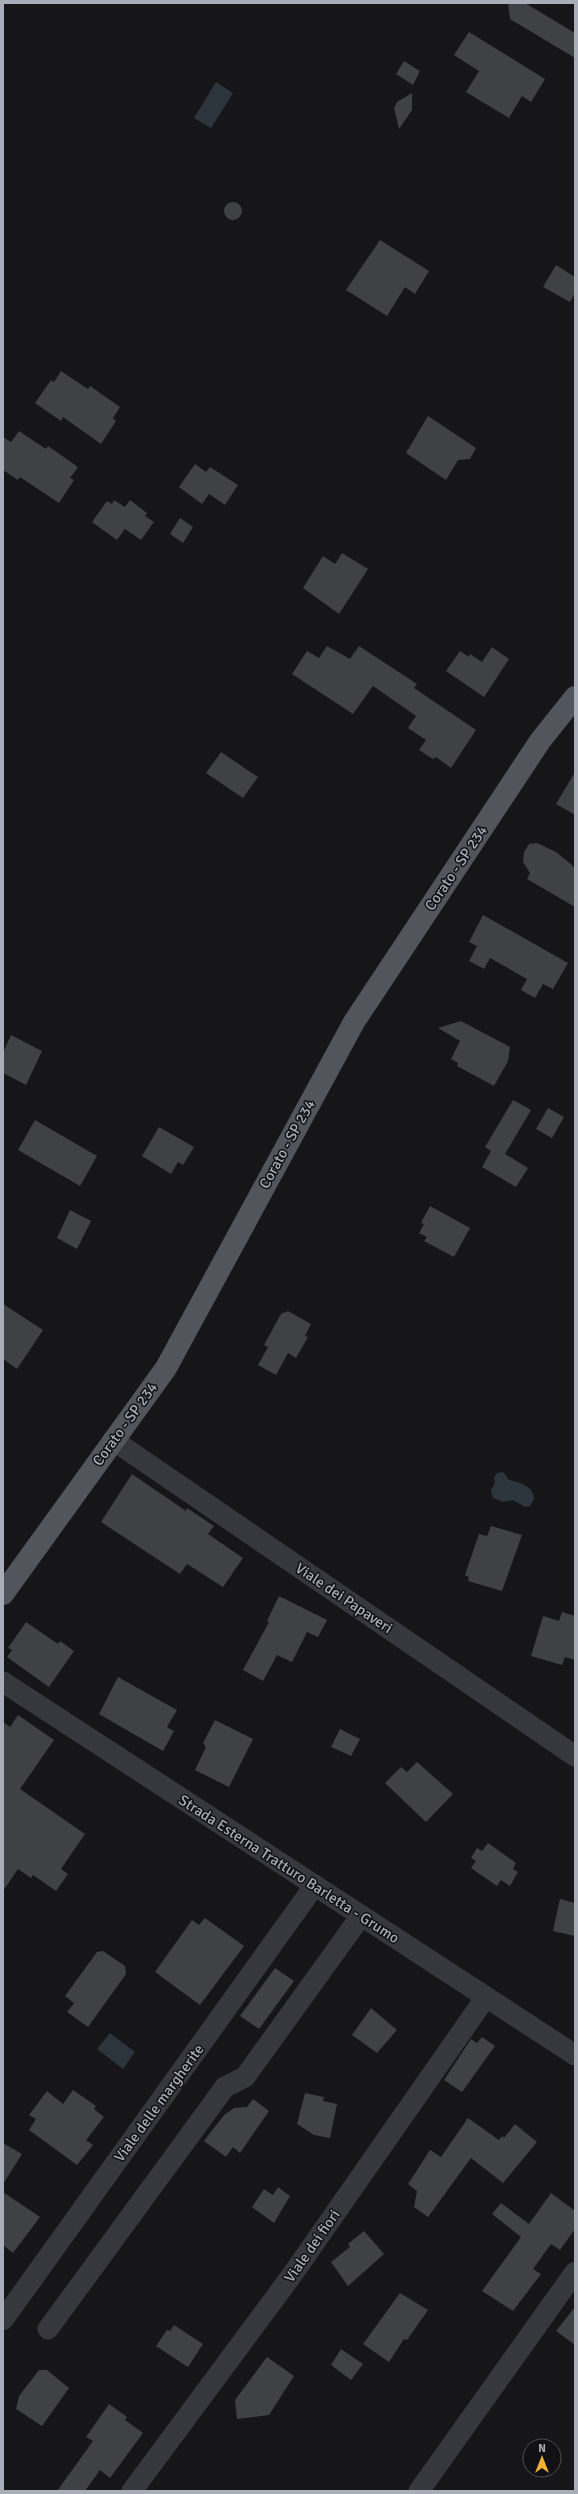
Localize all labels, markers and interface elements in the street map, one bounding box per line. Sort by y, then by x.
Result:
street label: Corato - SP 234 [421,822,491,914]
street label: Corato - SP 234 [255,1096,319,1192]
street label: Corato - SP 234 [89,1379,161,1469]
street label: Viale dei Papaveri [292,1559,396,1637]
street label: Strada Esterna Tratturo Barletta - Grumo [175,1791,403,1947]
street label: Viale delle margherite [110,2041,208,2165]
street label: Viale dei fiori [280,2206,344,2286]
north arrow [522,2438,562,2478]
text: N [538,2442,546,2455]

